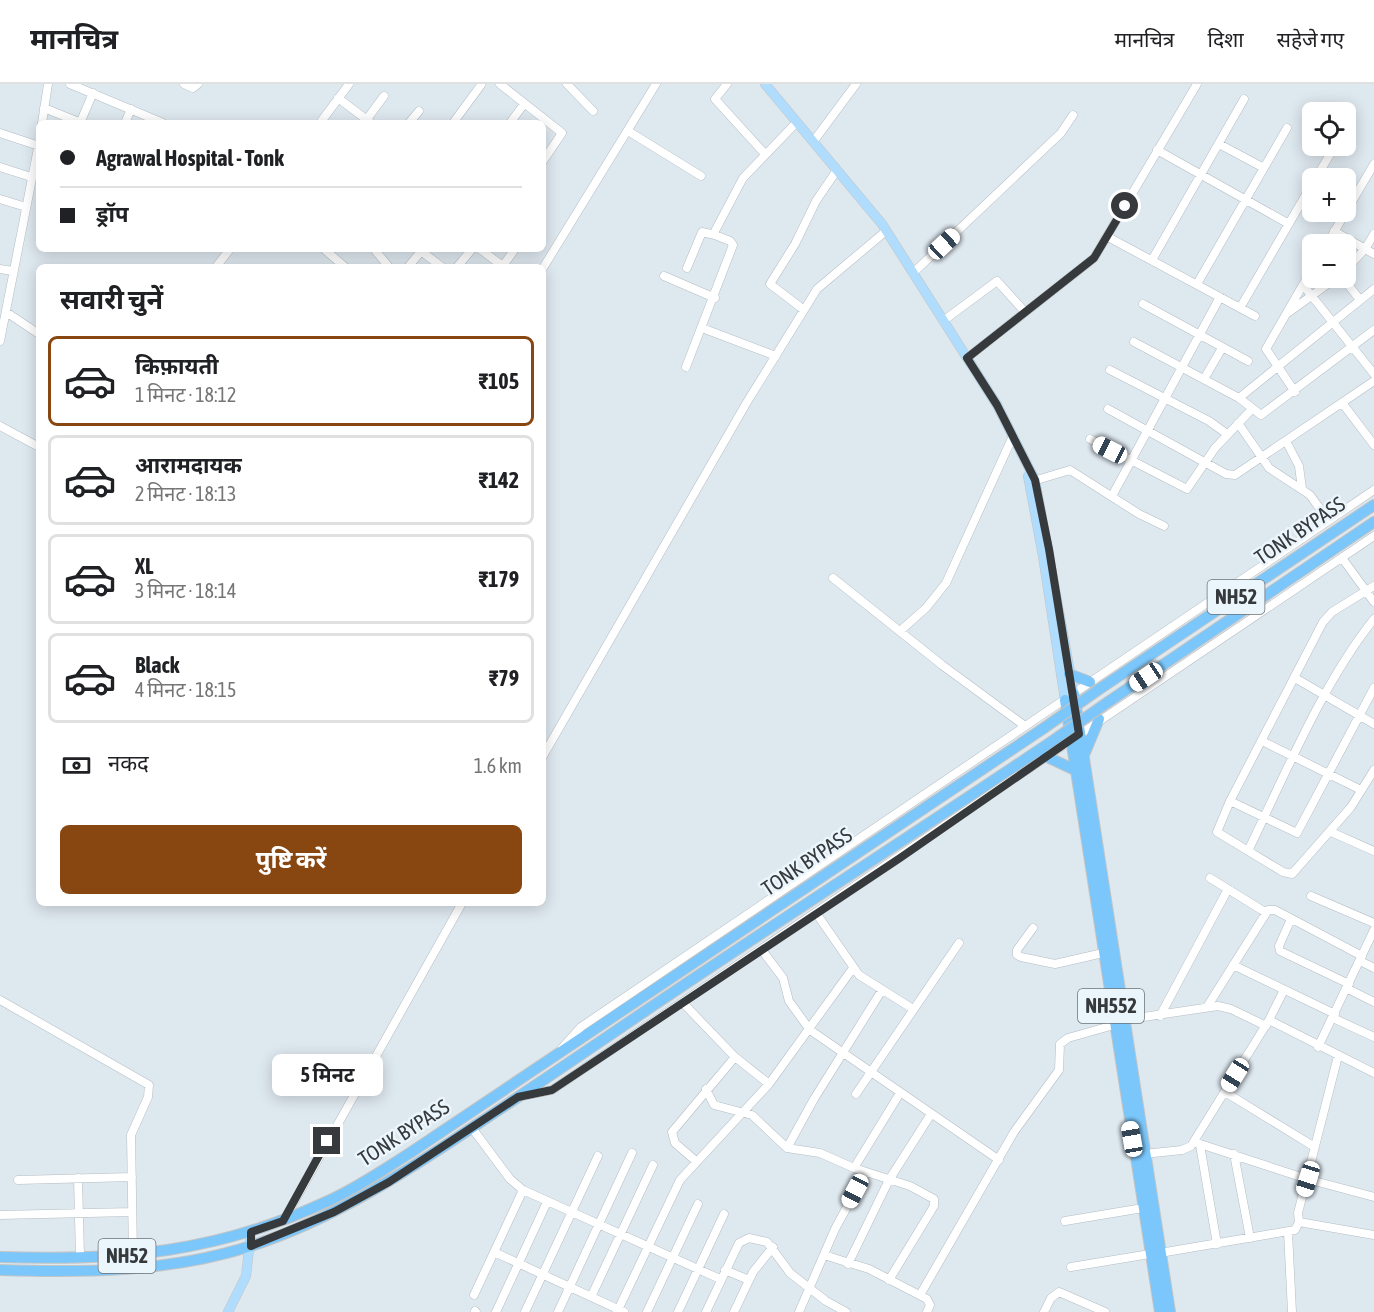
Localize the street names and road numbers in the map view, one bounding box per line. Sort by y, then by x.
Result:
street label: TONK BYPASS [1250,491,1349,569]
road number: NH52 [1208,580,1264,614]
street label: TONK BYPASS [757,822,856,900]
road number: NH552 [1078,989,1144,1023]
street label: TONK BYPASS [354,1094,453,1170]
road number: NH52 [98,1239,156,1273]

